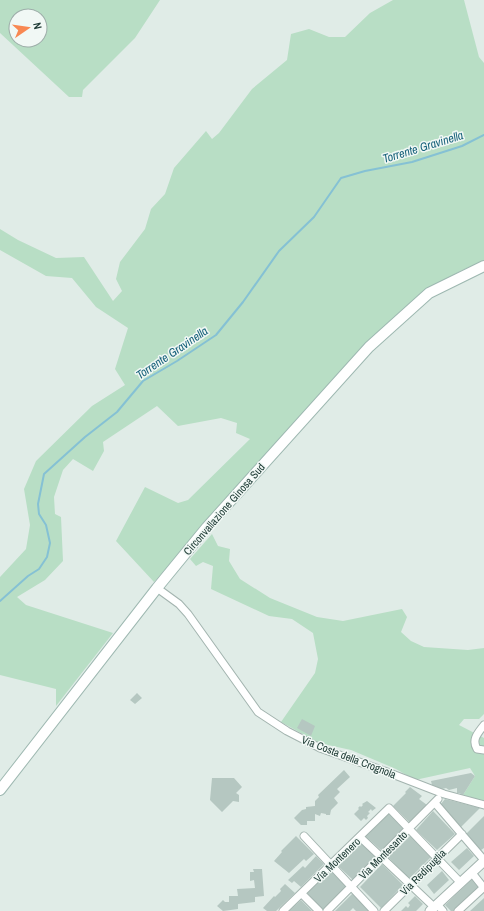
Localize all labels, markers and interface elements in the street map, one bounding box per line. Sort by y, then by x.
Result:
north arrow [8,8,48,48]
text: N [30,21,45,30]
water label: Torrente Gravinella [381,127,466,167]
water label: Torrente Gravinella [133,323,211,383]
street label: Circonvallazione Ginosa Sud [180,460,268,558]
street label: Via Costa della Crognola [300,733,398,781]
street label: Via Montesanto [356,828,410,882]
street label: Via Montenero [311,834,363,886]
street label: Via Redipuglia [397,846,449,898]

